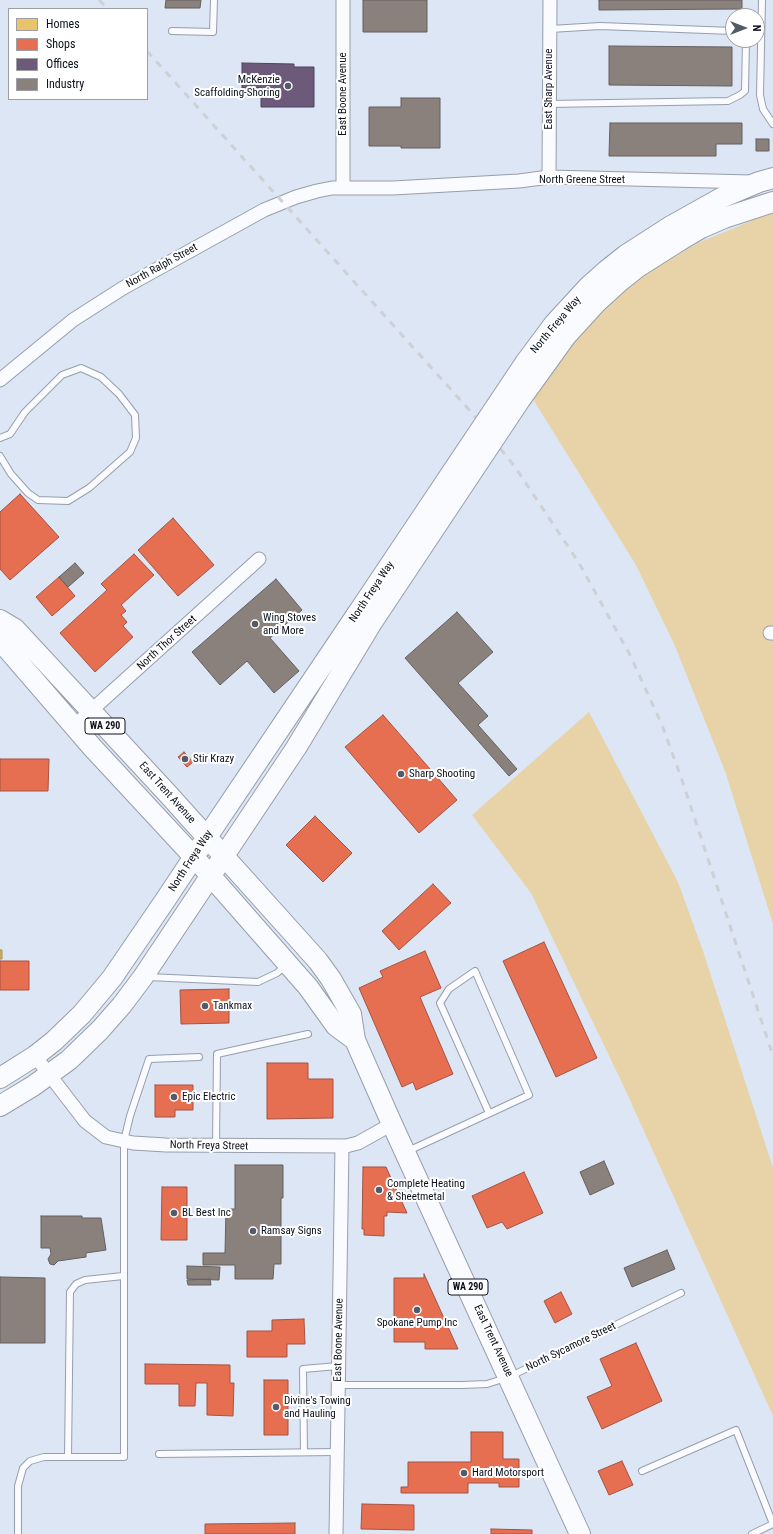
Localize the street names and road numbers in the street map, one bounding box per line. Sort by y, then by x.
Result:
street label: East Sharp Avenue [542,49,556,129]
street label: East Boone Avenue [336,52,350,136]
street label: North Greene Street [539,173,625,187]
street label: North Ralph Street [124,241,200,291]
street label: North Freya Way [528,294,584,356]
street label: North Freya Way [347,559,397,625]
street label: North Thor Street [135,613,199,673]
road number: WA 290 [85,718,125,734]
street label: East Trent Avenue [136,760,198,826]
street label: North Freya Way [166,828,216,894]
street label: North Freya Street [170,1139,248,1153]
road number: WA 290 [448,1279,488,1295]
street label: East Boone Avenue [332,1298,346,1382]
street label: East Trent Avenue [471,1303,515,1379]
street label: North Sycamore Street [524,1320,618,1374]

